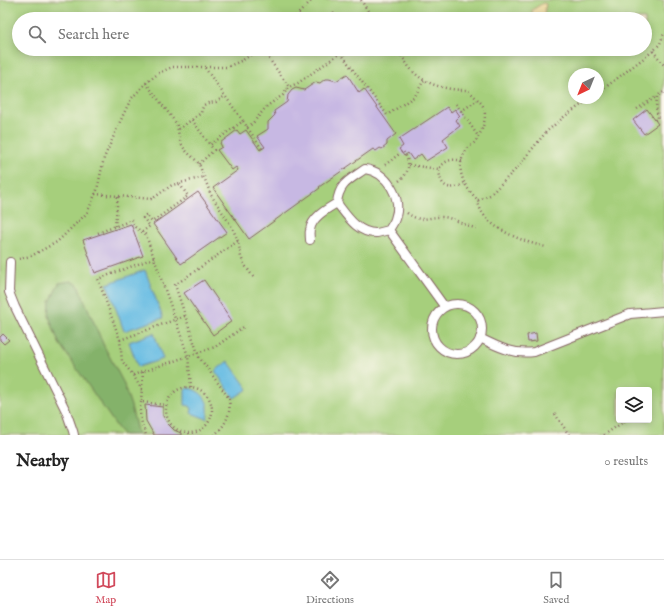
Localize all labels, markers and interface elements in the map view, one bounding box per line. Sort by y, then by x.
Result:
search box [12,12,652,56]
icon: search [26,23,48,45]
text: Search here [58,25,129,44]
north arrow [568,68,604,104]
map controls [616,387,652,423]
button: layers [616,387,652,423]
text: Nearby [16,451,69,472]
text: 0 results [604,453,648,470]
tab: Map [95,569,117,607]
tab: Directions [306,569,354,607]
tab: Saved [543,569,569,607]

